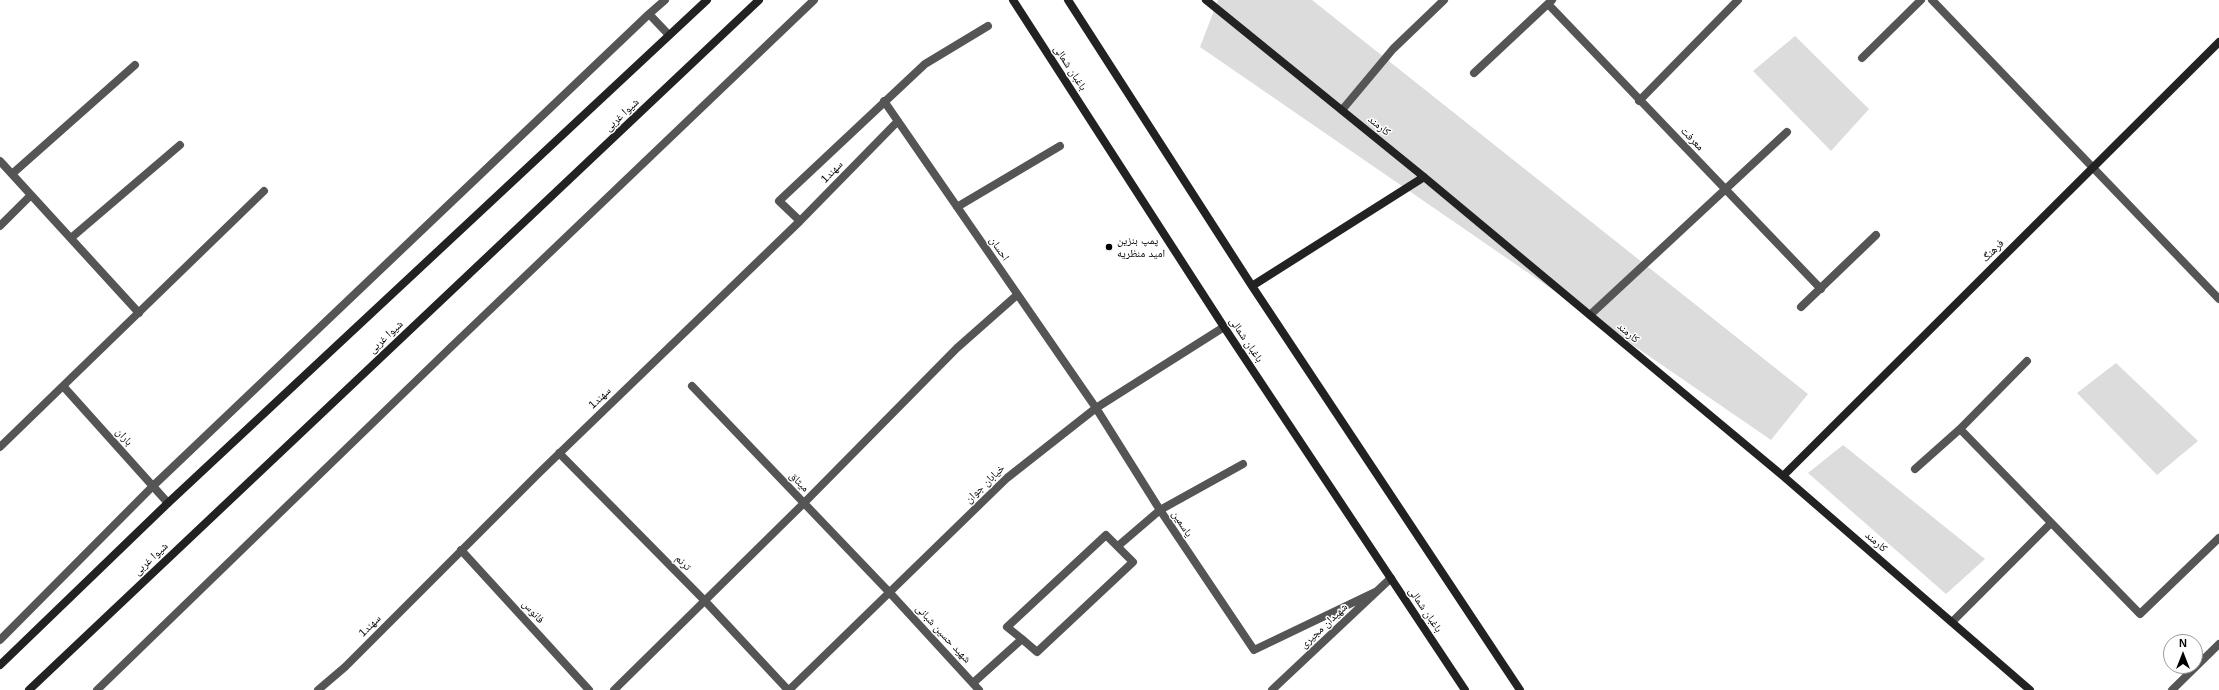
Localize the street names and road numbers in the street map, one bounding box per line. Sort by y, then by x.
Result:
street label: باغبان شمالی [1050,43,1090,93]
street label: شیوا غربی [602,96,642,134]
street label: کارمند [1365,113,1393,139]
street label: معرفت [1678,124,1706,154]
street label: 1سهند [818,158,846,186]
street label: احسان [986,234,1012,264]
street label: فرهنگ [1979,237,2007,265]
street label: باغبان شمالی [1226,315,1266,365]
street label: شیوا غربی [366,318,406,356]
street label: کارمند [1614,320,1642,346]
street label: 1سهند [586,384,614,412]
street label: باران [113,425,135,449]
street label: خیابان جوان [962,462,1008,506]
street label: میثاق [786,469,812,495]
street label: یاسمین [1169,508,1195,540]
street label: کارمند [1862,529,1890,555]
street label: شیوا غربی [131,540,171,578]
street label: ترنم [672,552,694,574]
street label: باغبان شمالی [1405,585,1445,635]
street label: فانوس [519,598,547,626]
street label: شهیدان مجیری [1297,601,1351,651]
street label: شهید حسین شبانی [913,602,973,666]
street label: 1سهند [356,612,384,640]

